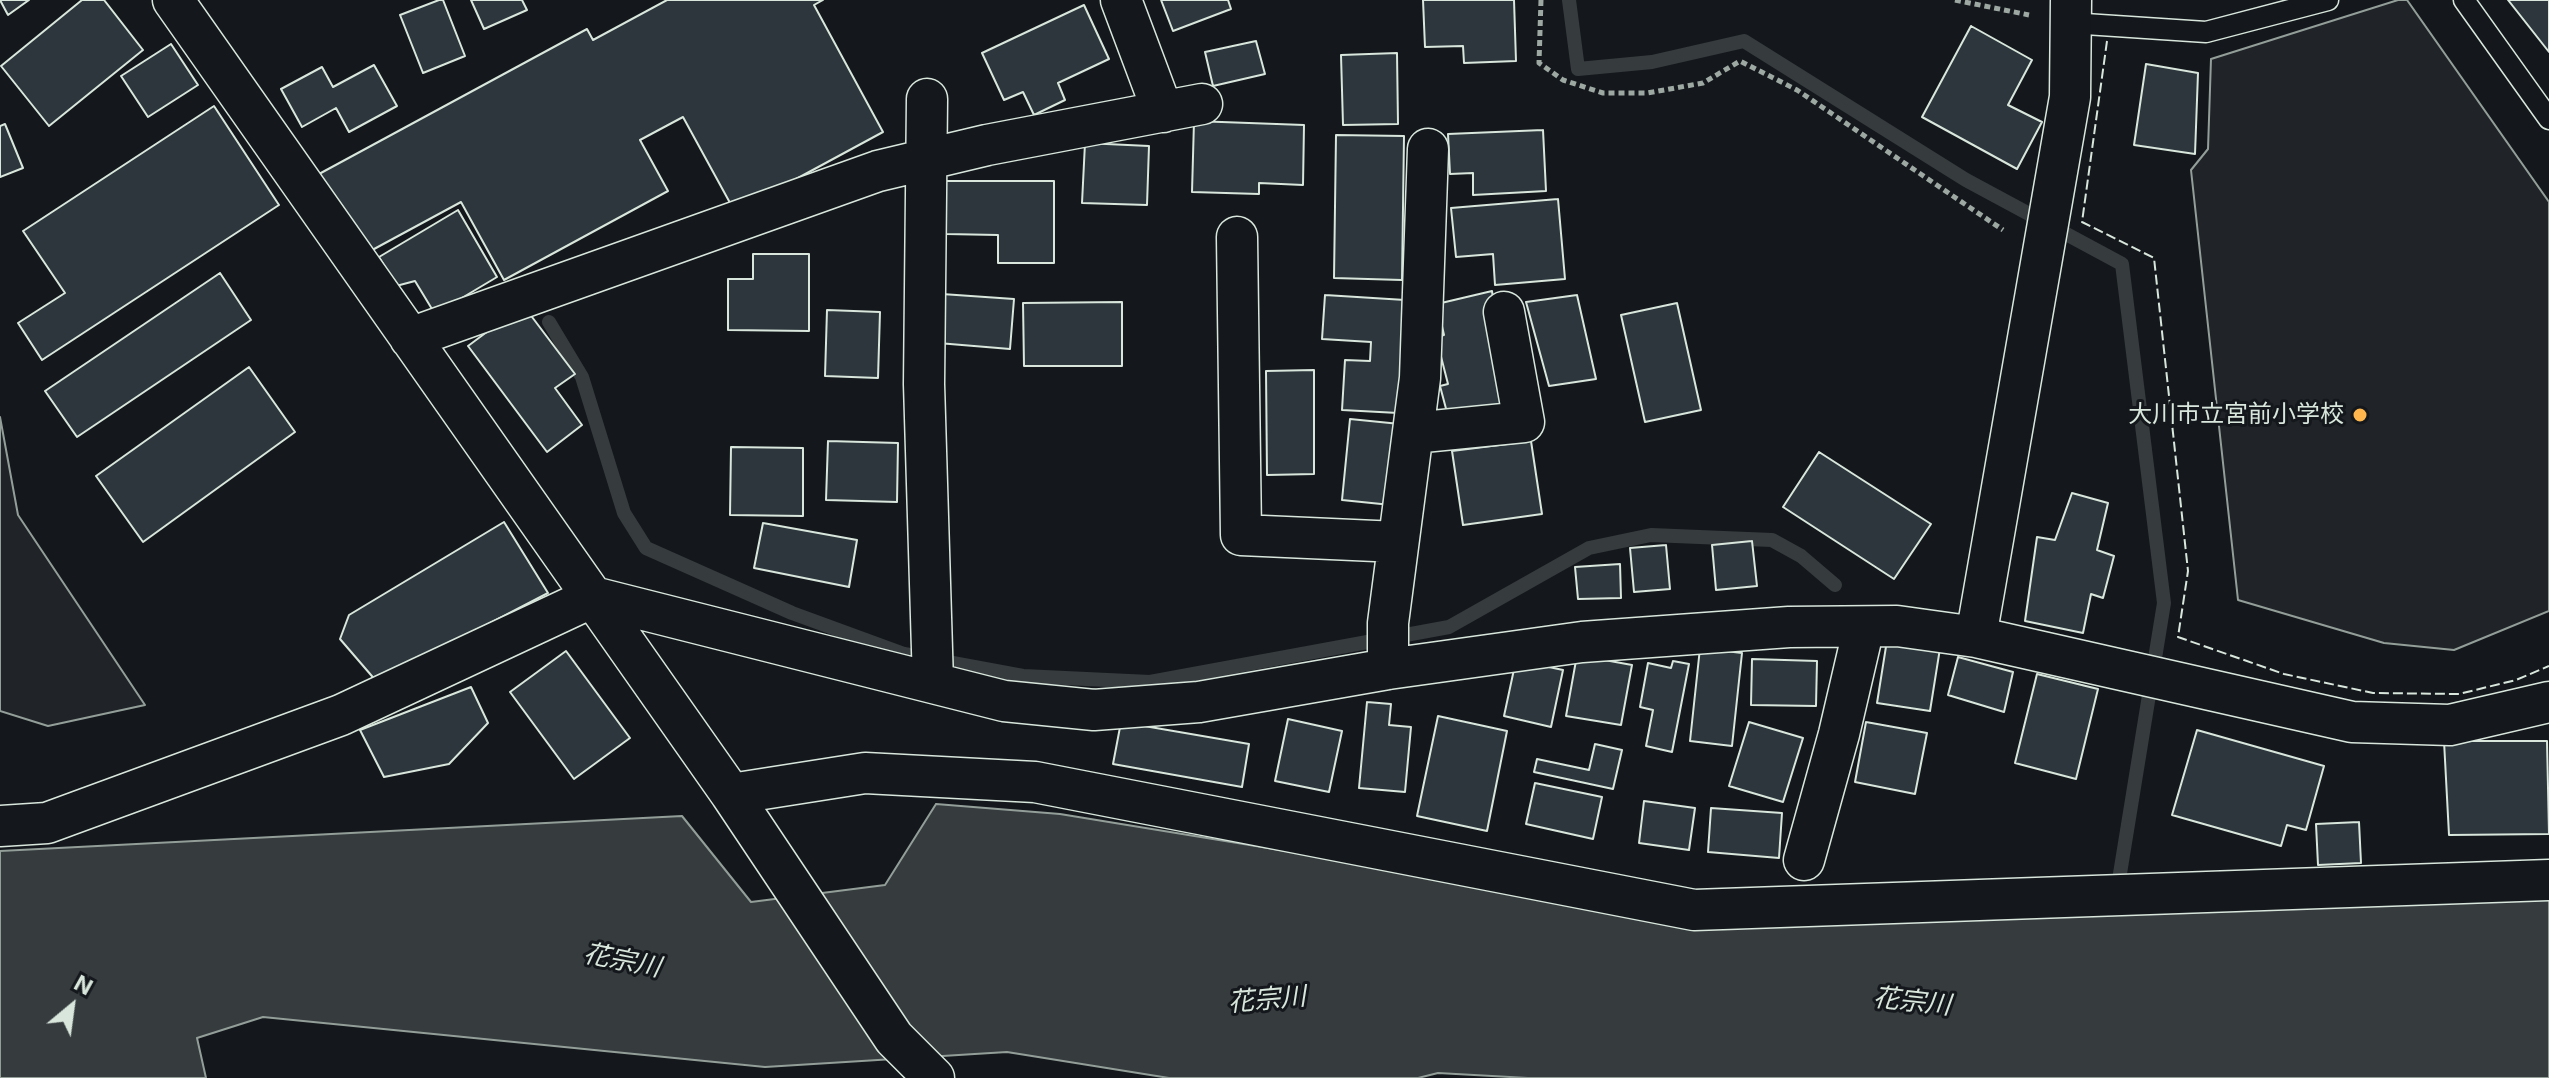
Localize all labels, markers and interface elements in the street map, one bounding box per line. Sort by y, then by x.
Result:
place label: 大川市立宮前小学校 [2128,401,2344,429]
marker: 大川市立宮前小学校 [2351,406,2369,424]
water label: 花宗川 [581,938,663,984]
north arrow [32,966,112,1046]
text: N [70,970,97,1000]
water label: 花宗川 [1227,981,1307,1019]
water label: 花宗川 [1872,982,1952,1022]

